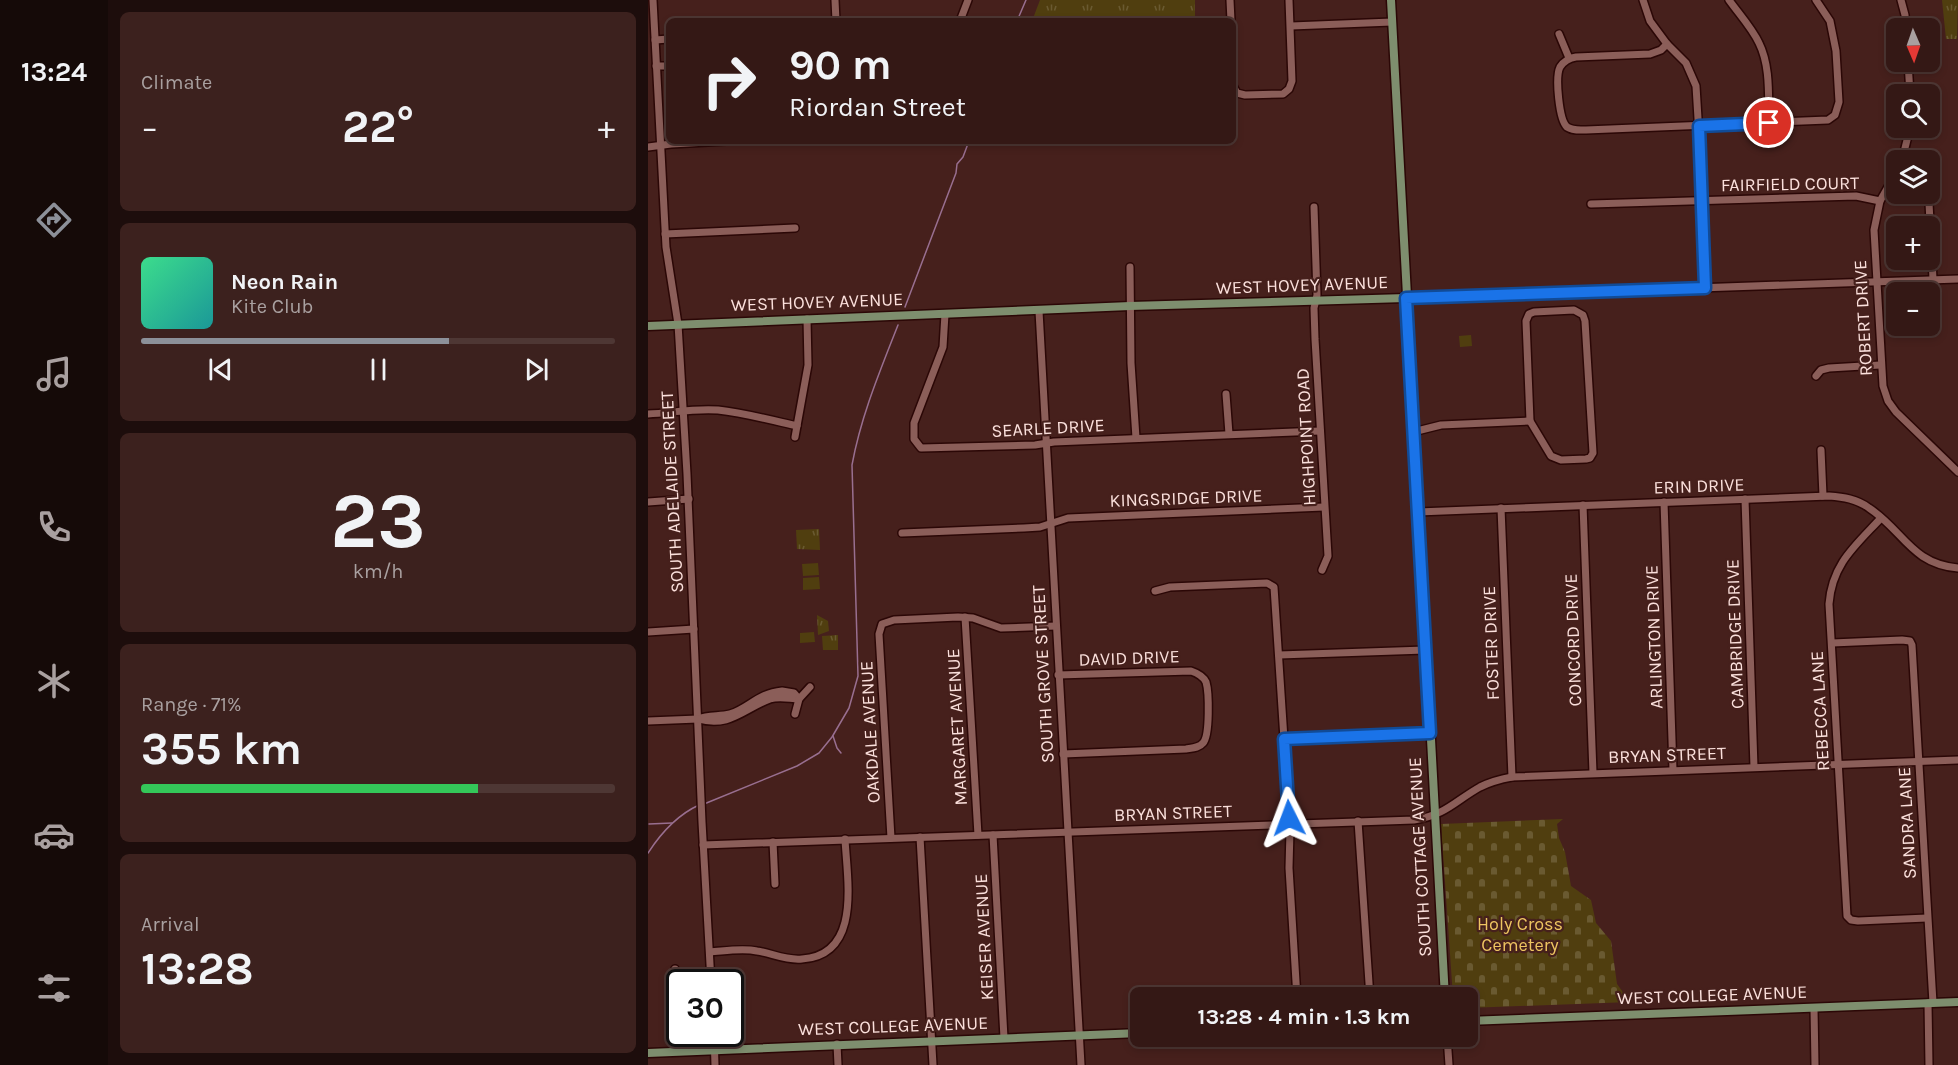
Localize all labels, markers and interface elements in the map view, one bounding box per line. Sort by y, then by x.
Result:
north arrow [1886,18,1940,72]
map controls [1886,18,1940,336]
text: 90 m [789,40,892,90]
icon: right [690,42,768,120]
text: 13:24 [21,56,87,88]
text: Climate [141,71,212,94]
button: search [1886,84,1940,138]
text: Riordan Street [789,91,966,123]
pin [1743,97,1794,148]
text: 22° [342,101,414,153]
icon: arrive [1752,106,1785,139]
text: − [141,108,158,146]
text: + [598,108,615,146]
button: layers [1886,150,1940,204]
street label: FAIRFIELD COURT [1721,172,1859,196]
icon: directions [33,199,75,241]
button: + [1886,216,1940,270]
street label: ROBERT DRIVE [1849,259,1877,377]
text: Neon Rain [231,269,338,295]
street label: WEST HOVEY AVENUE [1215,271,1389,299]
button: − [1886,282,1940,336]
street label: WEST HOVEY AVENUE [730,288,904,316]
text: Kite Club [231,295,313,318]
icon: music [33,353,75,395]
icon: previous [204,353,237,386]
icon: pause [362,353,395,386]
icon: next [520,353,553,386]
street label: HIGHPOINT ROAD [1291,368,1321,506]
street label: SOUTH ADELAIDE STREET [656,390,688,594]
street label: SEARLE DRIVE [991,414,1105,442]
street label: ERIN DRIVE [1653,473,1745,499]
text: 23 [330,475,426,567]
street label: KINGSRIDGE DRIVE [1109,484,1263,512]
icon: phone [33,506,75,548]
street label: CAMBRIDGE DRIVE [1721,559,1749,709]
text: km/h [353,560,403,583]
street label: ARLINGTON DRIVE [1640,565,1668,709]
street label: CONCORD DRIVE [1560,573,1586,707]
street label: SOUTH GROVE STREET [1027,584,1059,764]
street label: FOSTER DRIVE [1478,585,1504,701]
street label: DAVID DRIVE [1078,645,1180,671]
street label: MARGARET AVENUE [942,648,972,806]
street label: REBECCA LANE [1806,650,1834,772]
icon: climate [33,660,75,702]
street label: OAKDALE AVENUE [855,660,885,804]
text: Range · 71% [141,693,241,716]
text: 355 km [141,723,302,775]
street label: BRYAN STREET [1608,742,1726,768]
street label: SOUTH COTTAGE AVENUE [1404,757,1436,957]
street label: SANDRA LANE [1893,766,1921,880]
position arrow [1257,786,1321,850]
street label: BRYAN STREET [1114,800,1232,826]
icon: car [33,814,75,856]
street label: KEISER AVENUE [970,873,998,1001]
text: Arrival [141,913,200,936]
park label: Holy Cross Cemetery [1477,913,1563,956]
text: 13:28 [141,943,253,995]
icon: filters [33,967,75,1009]
speed limit sign: 30 [666,969,744,1047]
street label: WEST COLLEGE AVENUE [1617,981,1807,1009]
text: 13:28 · 4 min · 1.3 km [1198,1004,1410,1030]
street label: WEST COLLEGE AVENUE [798,1012,988,1040]

